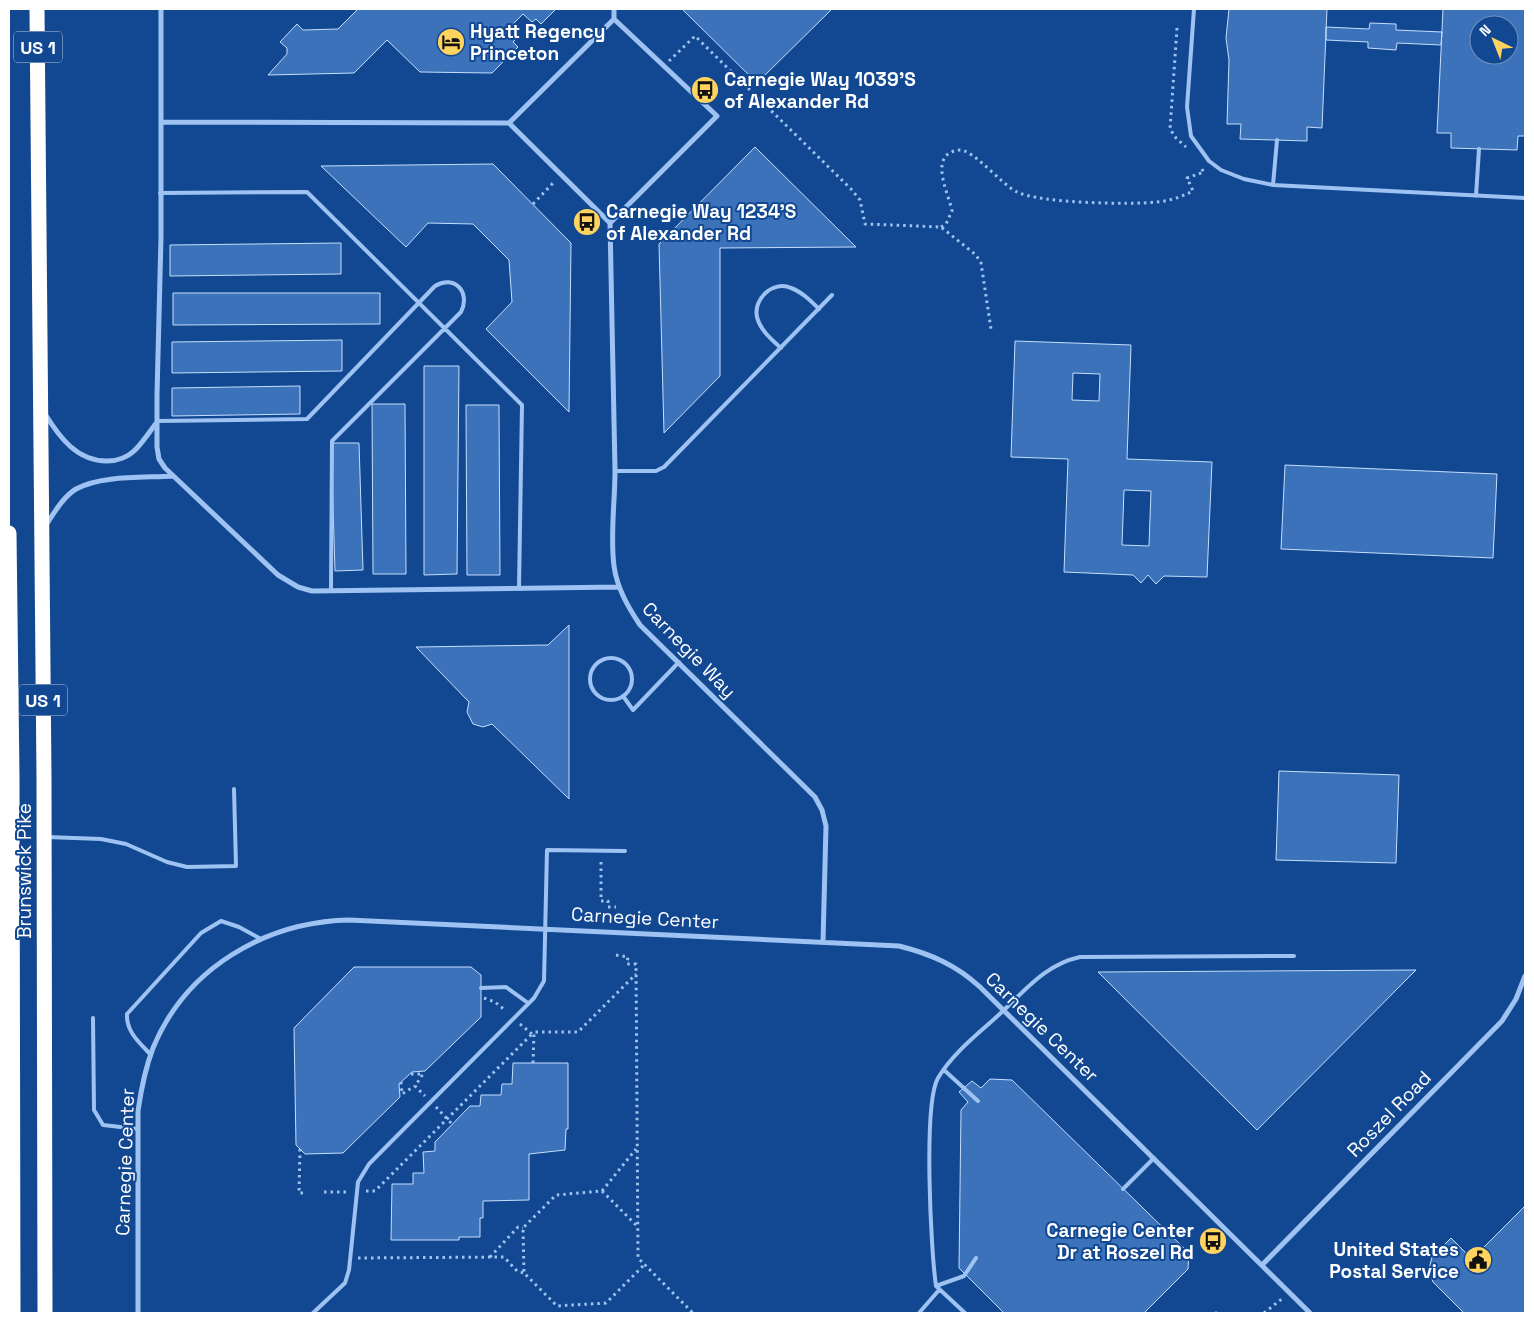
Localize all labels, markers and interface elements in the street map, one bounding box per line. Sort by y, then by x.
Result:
north arrow [1469,15,1519,65]
place label: Hyatt Regency Princeton [470,19,605,66]
text: N [1476,21,1495,40]
hotel icon: Hyatt Regency Princeton [436,27,466,57]
road number: US 1 [14,32,62,62]
place label: Carnegie Way 1039'S of Alexander Rd [724,67,916,114]
bus stop icon: Carnegie Way 1039'S of Alexander Rd [690,75,720,105]
place label: Carnegie Way 1234'S of Alexander Rd [606,199,796,246]
bus stop icon: Carnegie Way 1234'S of Alexander Rd [572,207,602,237]
street label: Carnegie Way [637,596,741,704]
road number: US 1 [19,684,67,716]
street label: Brunswick Pike [12,803,37,939]
street label: Carnegie Center [571,902,719,934]
street label: Carnegie Center [980,967,1104,1087]
street label: Roszel Road [1342,1066,1436,1162]
street label: Carnegie Center [110,1088,140,1236]
place label: Carnegie Center Dr at Roszel Rd [1046,1218,1194,1265]
bus stop icon: Carnegie Center Dr at Roszel Rd [1198,1226,1228,1256]
place label: United States Postal Service [1329,1237,1459,1284]
public building icon: United States Postal Service [1463,1245,1493,1275]

